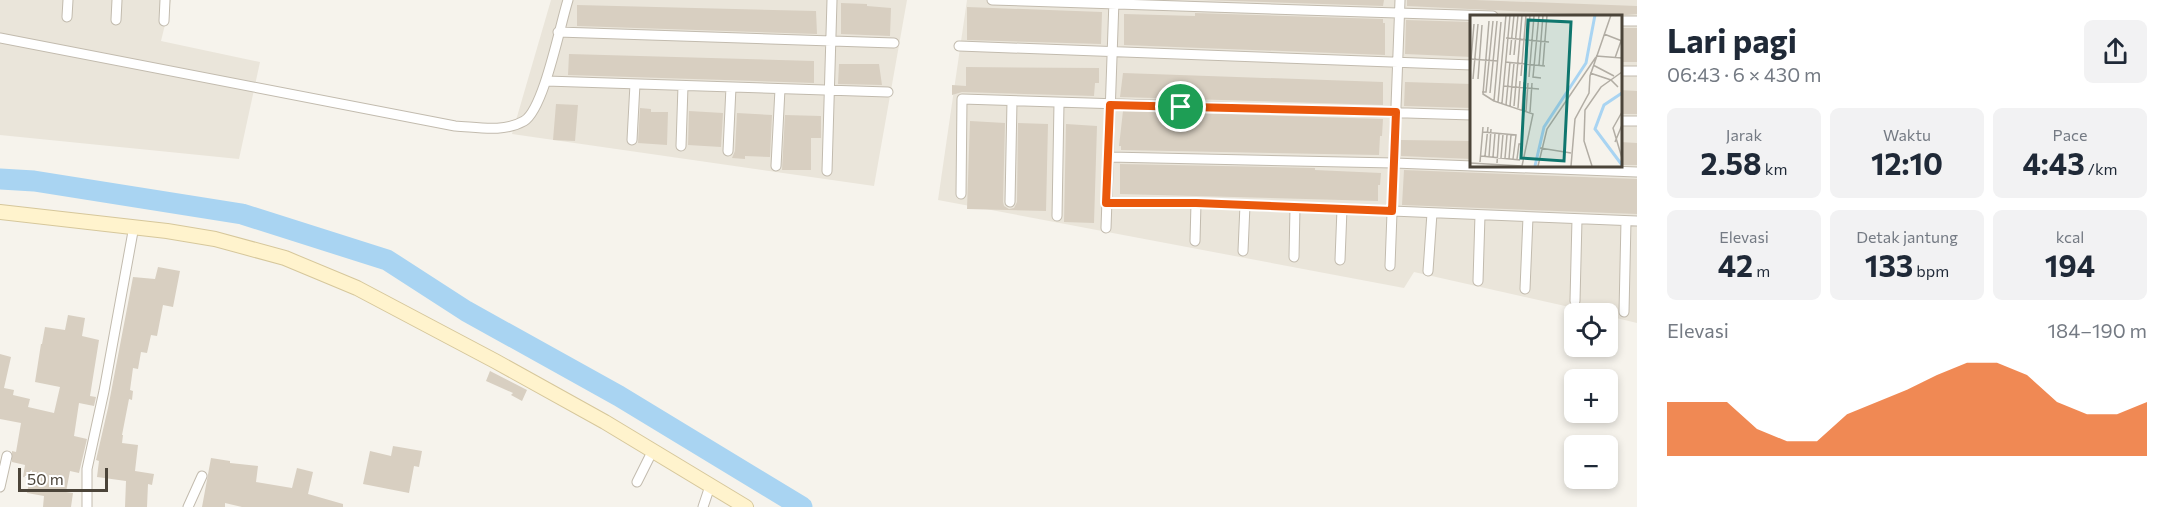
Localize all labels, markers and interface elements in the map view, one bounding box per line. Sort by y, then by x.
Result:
inset map [1470,15,1622,166]
text: Lari pagi [1667,19,1797,60]
button: share [2084,20,2147,83]
text: 06:43 · 6 × 430 m [1667,62,1822,86]
pin [1155,81,1206,132]
icon: arrive [1164,90,1197,123]
text: Jarak [1726,125,1762,144]
text: Waktu [1883,125,1931,144]
text: Pace [2053,125,2087,144]
text: 2.58 [1701,144,1762,181]
text: 12:10 [1871,144,1943,181]
text: 4:43 [2022,144,2085,181]
text: km [1762,159,1787,178]
text: /km [2085,159,2118,178]
text: Elevasi [1719,227,1769,246]
text: Detak jantung [1856,227,1958,246]
text: kcal [2056,227,2084,246]
text: 42 [1718,246,1753,283]
text: 133 [1865,246,1913,283]
text: 194 [2045,246,2095,283]
text: m [1753,261,1770,280]
text: bpm [1913,261,1949,280]
map controls [1564,303,1618,489]
button: locate [1564,303,1618,357]
text: Elevasi [1667,318,1729,342]
text: 184–190 m [2048,318,2147,342]
button: + [1564,369,1618,423]
button: − [1564,435,1618,489]
scale bar [18,465,108,492]
text: 50 m [27,469,64,488]

